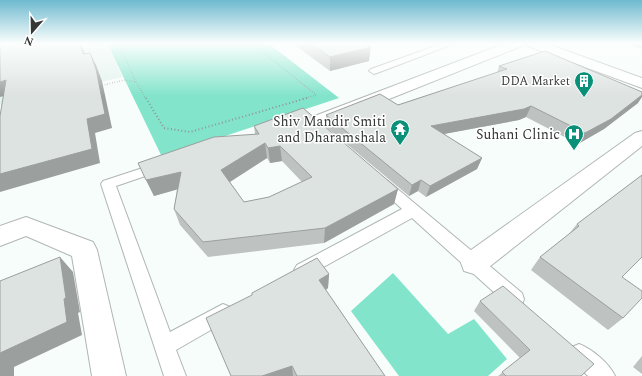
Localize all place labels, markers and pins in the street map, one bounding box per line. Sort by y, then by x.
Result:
building icon: DDA Market [573,70,595,98]
place label: DDA Market [501,72,570,91]
place label: Shiv Mandir Smiti and Dharamshala [273,111,386,148]
temple icon: Shiv Mandir Smiti and Dharamshala [389,118,411,146]
hospital icon: Suhani Clinic [563,123,585,151]
place label: Suhani Clinic [476,124,560,145]

